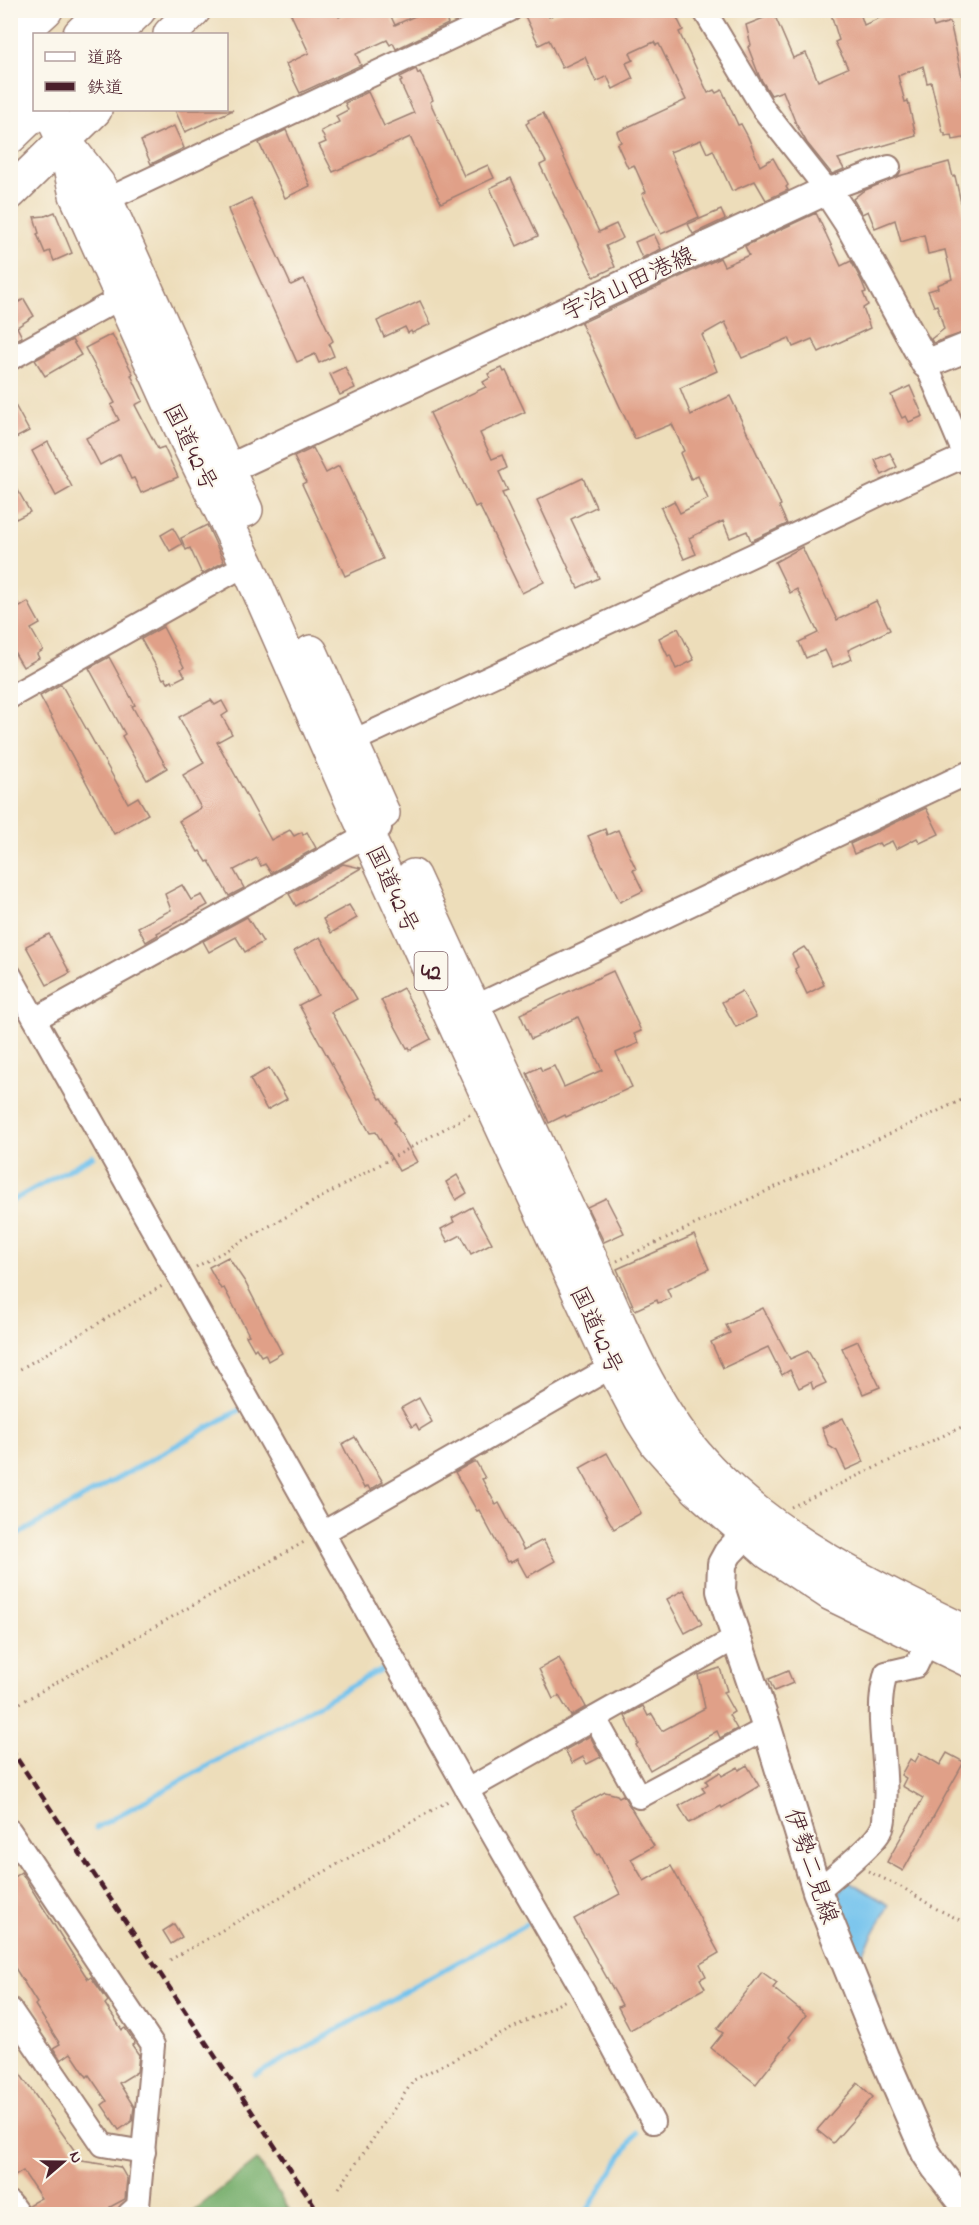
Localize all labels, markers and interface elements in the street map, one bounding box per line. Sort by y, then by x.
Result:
legend [33,33,228,111]
text: 道路 [87,46,123,72]
text: 鉄道 [87,76,123,102]
street label: 宇治山田港線 [556,239,702,332]
street label: 国道42号 [152,398,225,498]
street label: 国道42号 [355,840,426,940]
road number: 42 [414,952,448,990]
street label: 国道42号 [559,1281,630,1381]
street label: 伊勢二見線 [774,1804,846,1929]
north arrow [33,2132,93,2192]
text: N [62,2148,88,2167]

